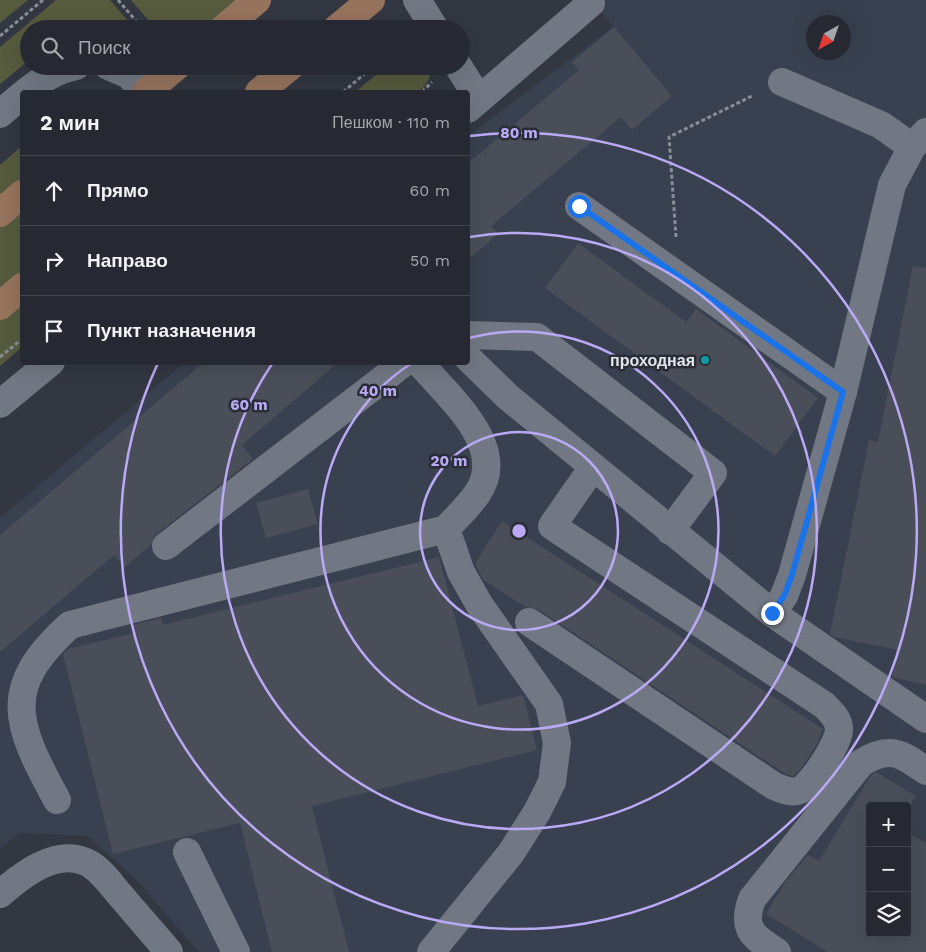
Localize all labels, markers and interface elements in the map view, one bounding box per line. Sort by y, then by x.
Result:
north arrow [806,15,851,60]
search box [20,20,470,75]
icon: search [38,34,66,62]
text: Поиск [78,36,131,59]
text: 2 мин [40,110,100,135]
text: Пешком · 110 m [332,113,450,132]
text: 80 m [500,124,538,142]
icon: ahead [40,177,68,205]
text: Прямо [87,179,149,202]
text: 60 m [410,181,450,200]
route start [568,195,591,218]
icon: right [40,247,68,275]
text: Направо [87,249,168,272]
text: 50 m [410,251,450,270]
icon: arrive [40,317,68,345]
text: Пункт назначения [87,319,256,342]
place label: проходная [610,351,695,370]
marker: проходная [699,354,711,366]
text: 40 m [359,382,397,400]
text: 60 m [230,396,268,414]
text: 20 m [430,452,468,470]
centre of rings [510,522,528,540]
route end [761,602,784,625]
map controls [866,802,911,937]
button: + [866,802,911,847]
button: − [866,847,911,892]
button: layers [866,892,911,937]

